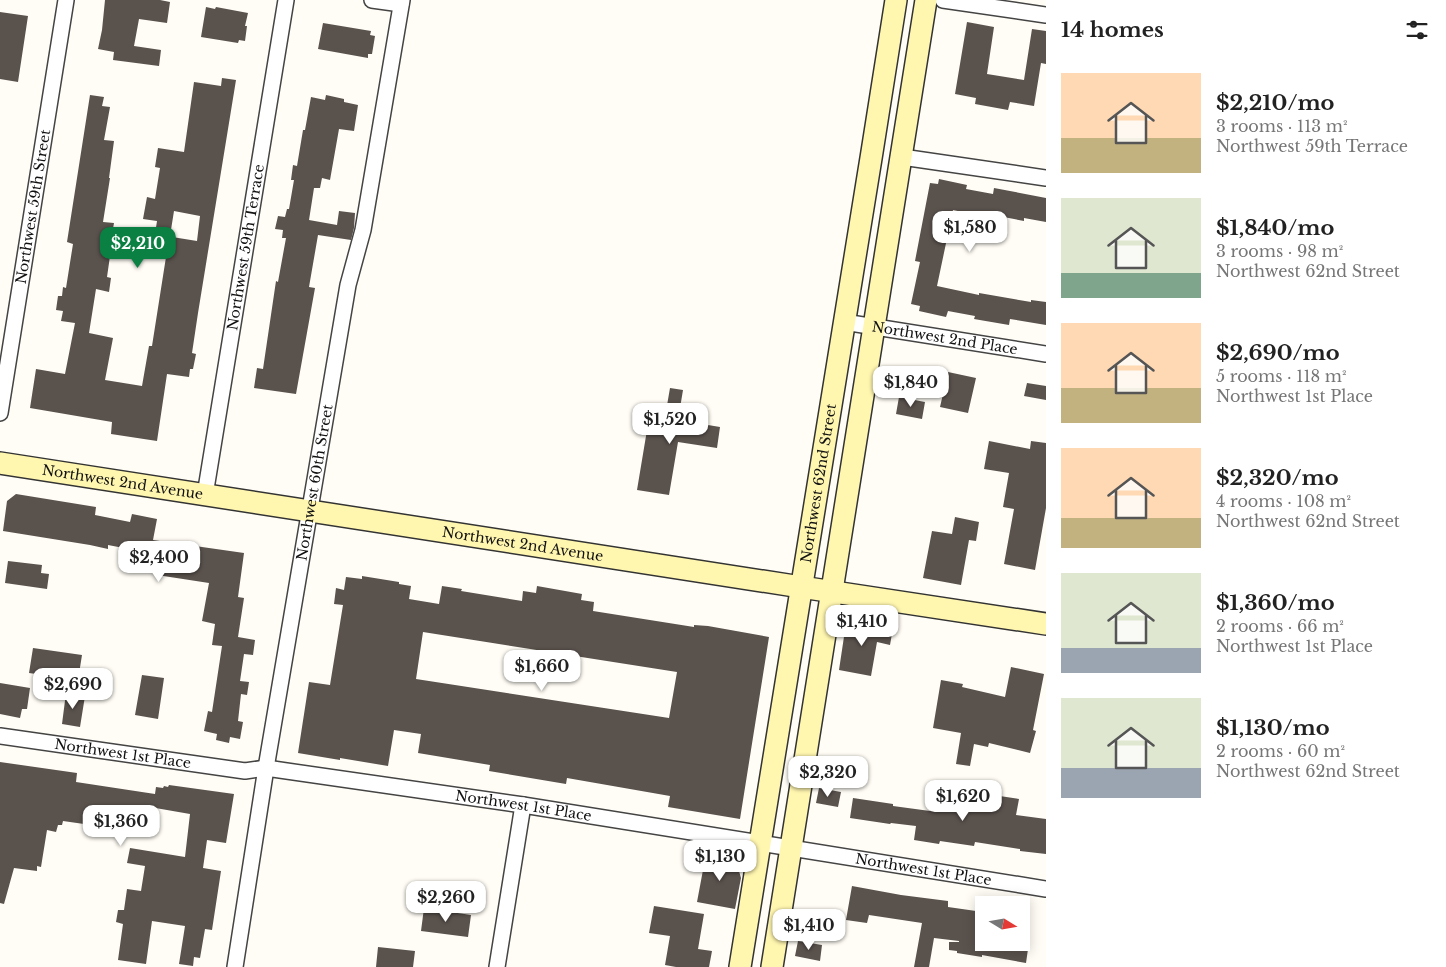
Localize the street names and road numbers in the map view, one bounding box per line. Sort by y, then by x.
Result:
street label: Northwest 59th Street [12,127,54,285]
street label: Northwest 59th Terrace [223,163,268,332]
street label: Northwest 2nd Place [871,318,1019,358]
street label: Northwest 60th Street [292,402,337,562]
street label: Northwest 62nd Street [797,402,840,564]
street label: Northwest 2nd Avenue [41,461,204,503]
street label: Northwest 2nd Avenue [441,523,605,565]
street label: Northwest 1st Place [53,735,192,772]
street label: Northwest 1st Place [454,786,593,825]
street label: Northwest 1st Place [854,850,993,889]

